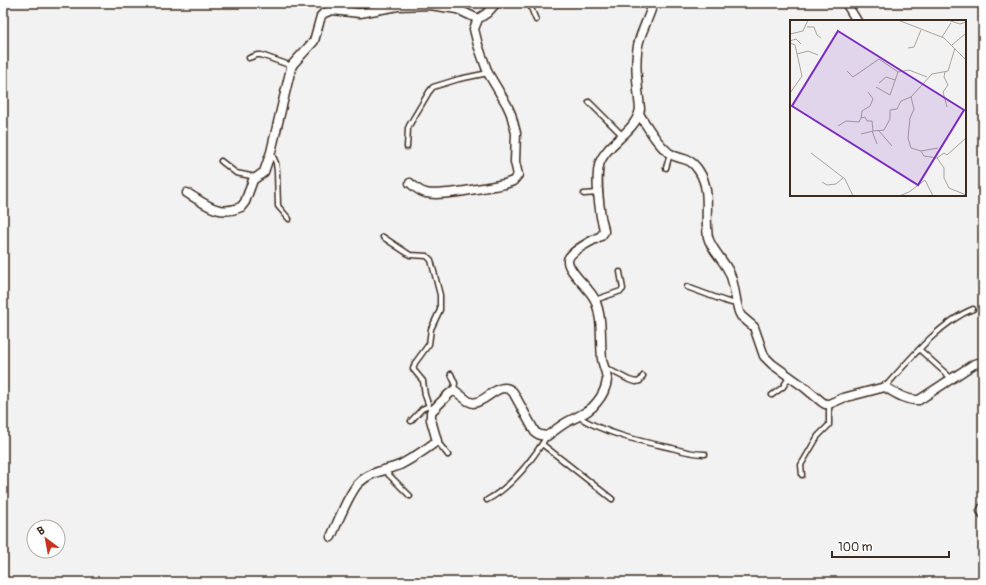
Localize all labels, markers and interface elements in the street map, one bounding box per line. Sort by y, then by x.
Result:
inset map [790,20,966,196]
north arrow [26,519,66,559]
text: B [35,524,47,538]
scale bar [832,533,949,559]
text: 100 m [838,540,873,555]

